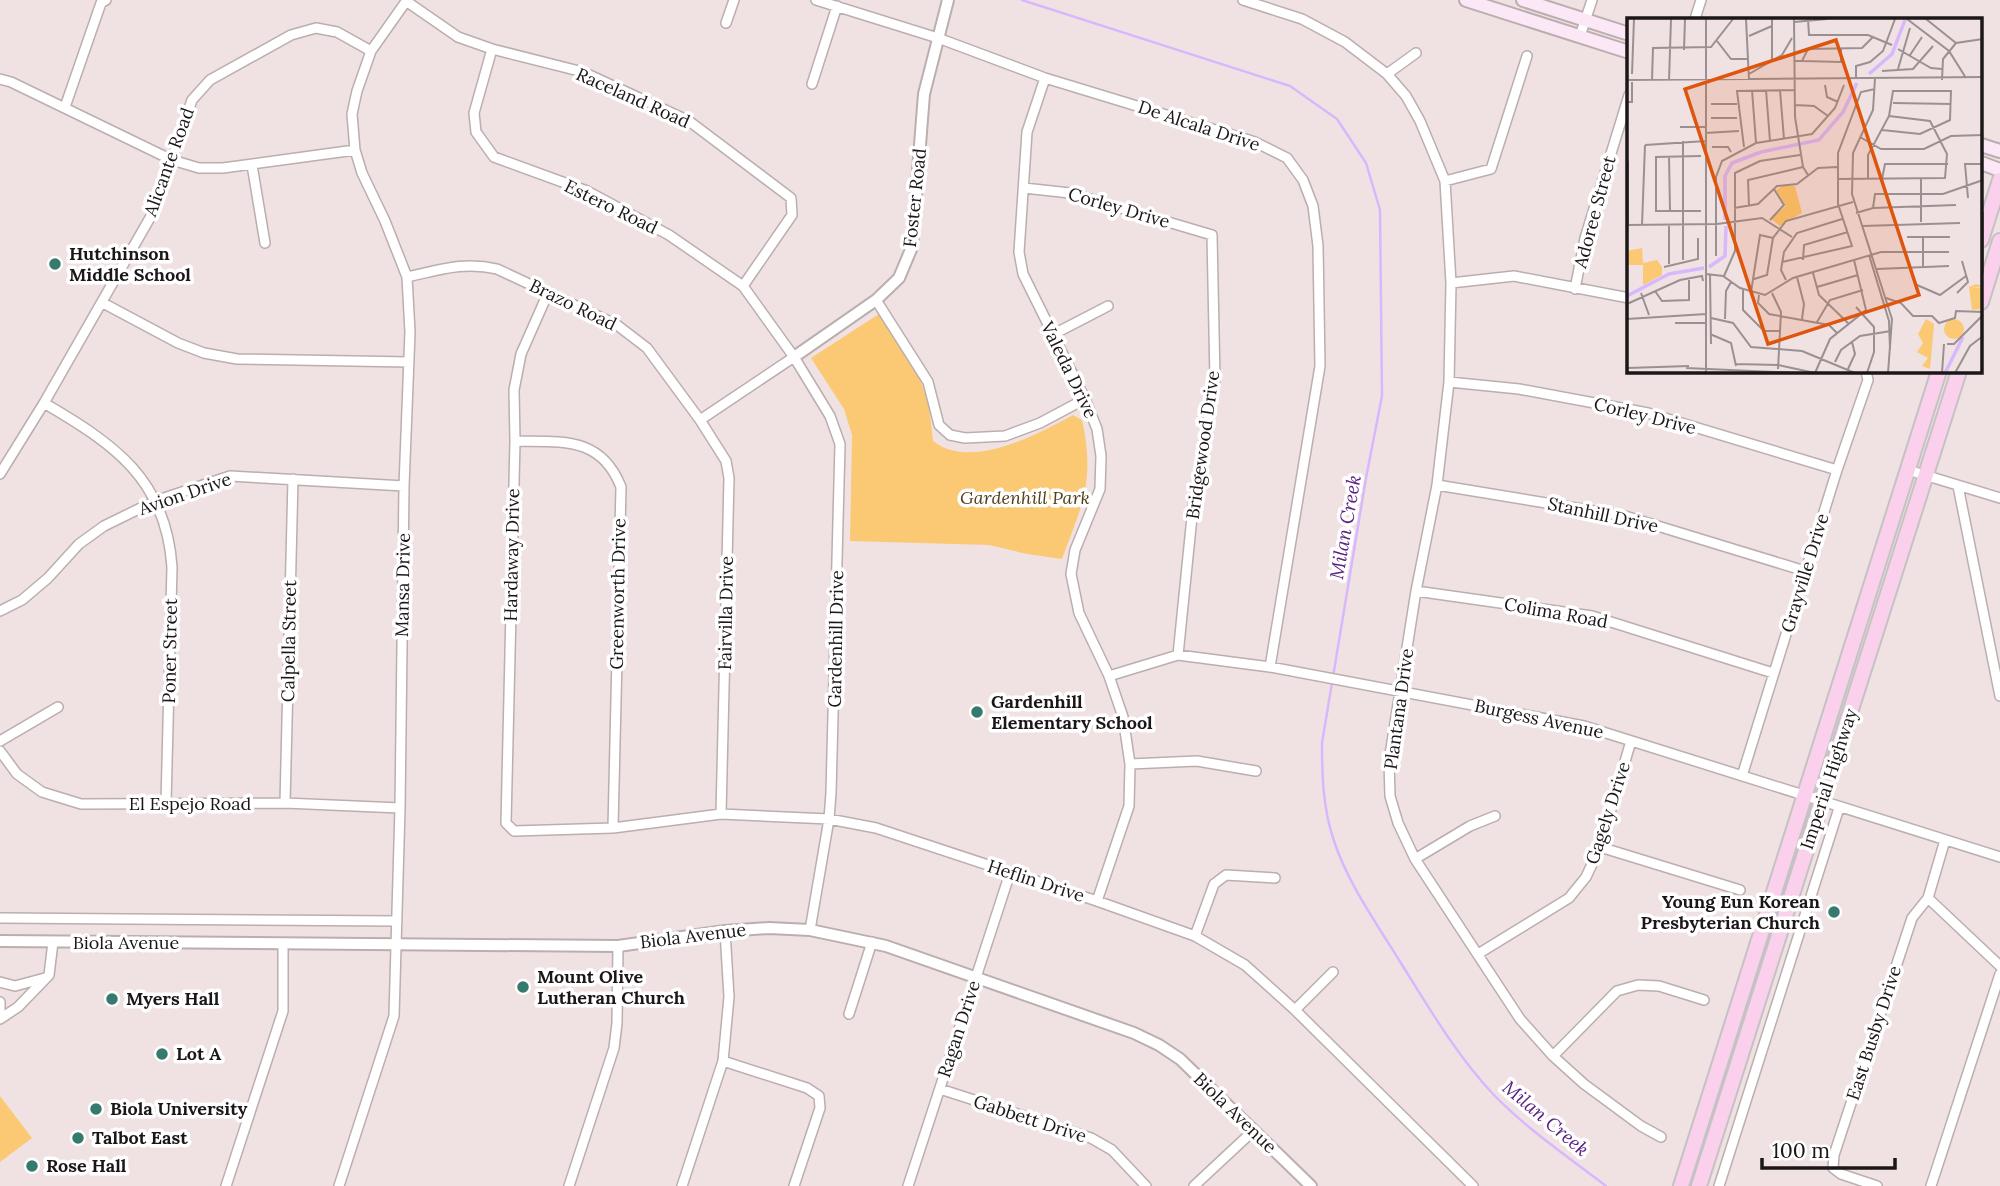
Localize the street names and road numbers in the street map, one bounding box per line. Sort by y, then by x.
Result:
street label: Raceland Road [573,62,694,133]
street label: De Alcala Drive [1135,95,1263,156]
street label: Alicante Road [138,104,199,220]
street label: Foster Road [898,147,931,249]
street label: Adoree Street [1568,153,1621,272]
street label: Estero Road [561,174,662,239]
street label: Corley Drive [1066,182,1173,233]
street label: Brazo Road [526,274,621,336]
street label: Valeda Drive [1036,317,1103,422]
street label: Bridgewood Drive [1181,369,1224,521]
street label: Corley Drive [1592,392,1699,439]
street label: Avion Drive [135,467,234,520]
street label: Hardaway Drive [499,488,524,622]
street label: Stanhill Drive [1546,492,1661,538]
street label: Grayville Drive [1775,510,1834,635]
street label: Greenworth Drive [605,518,630,670]
street label: Mansa Drive [390,533,415,637]
street label: Fairvilla Drive [713,555,738,670]
street label: Gardenhill Drive [823,570,848,708]
street label: Calpella Street [276,580,301,702]
street label: Colima Road [1502,592,1610,633]
street label: Poner Street [157,598,182,704]
street label: Plantana Drive [1379,647,1418,771]
street label: Burgess Avenue [1472,694,1606,743]
street label: Imperial Highway [1795,705,1862,852]
street label: Gagely Drive [1580,758,1635,867]
street label: El Espejo Road [129,792,252,815]
street label: Heflin Drive [985,854,1088,907]
street label: Biola Avenue [639,918,748,953]
street label: Biola Avenue [73,931,180,954]
street label: East Busby Drive [1841,962,1906,1103]
street label: Ragan Drive [932,977,985,1080]
street label: Biola Avenue [1189,1067,1282,1158]
street label: Gabbett Drive [971,1089,1090,1148]

